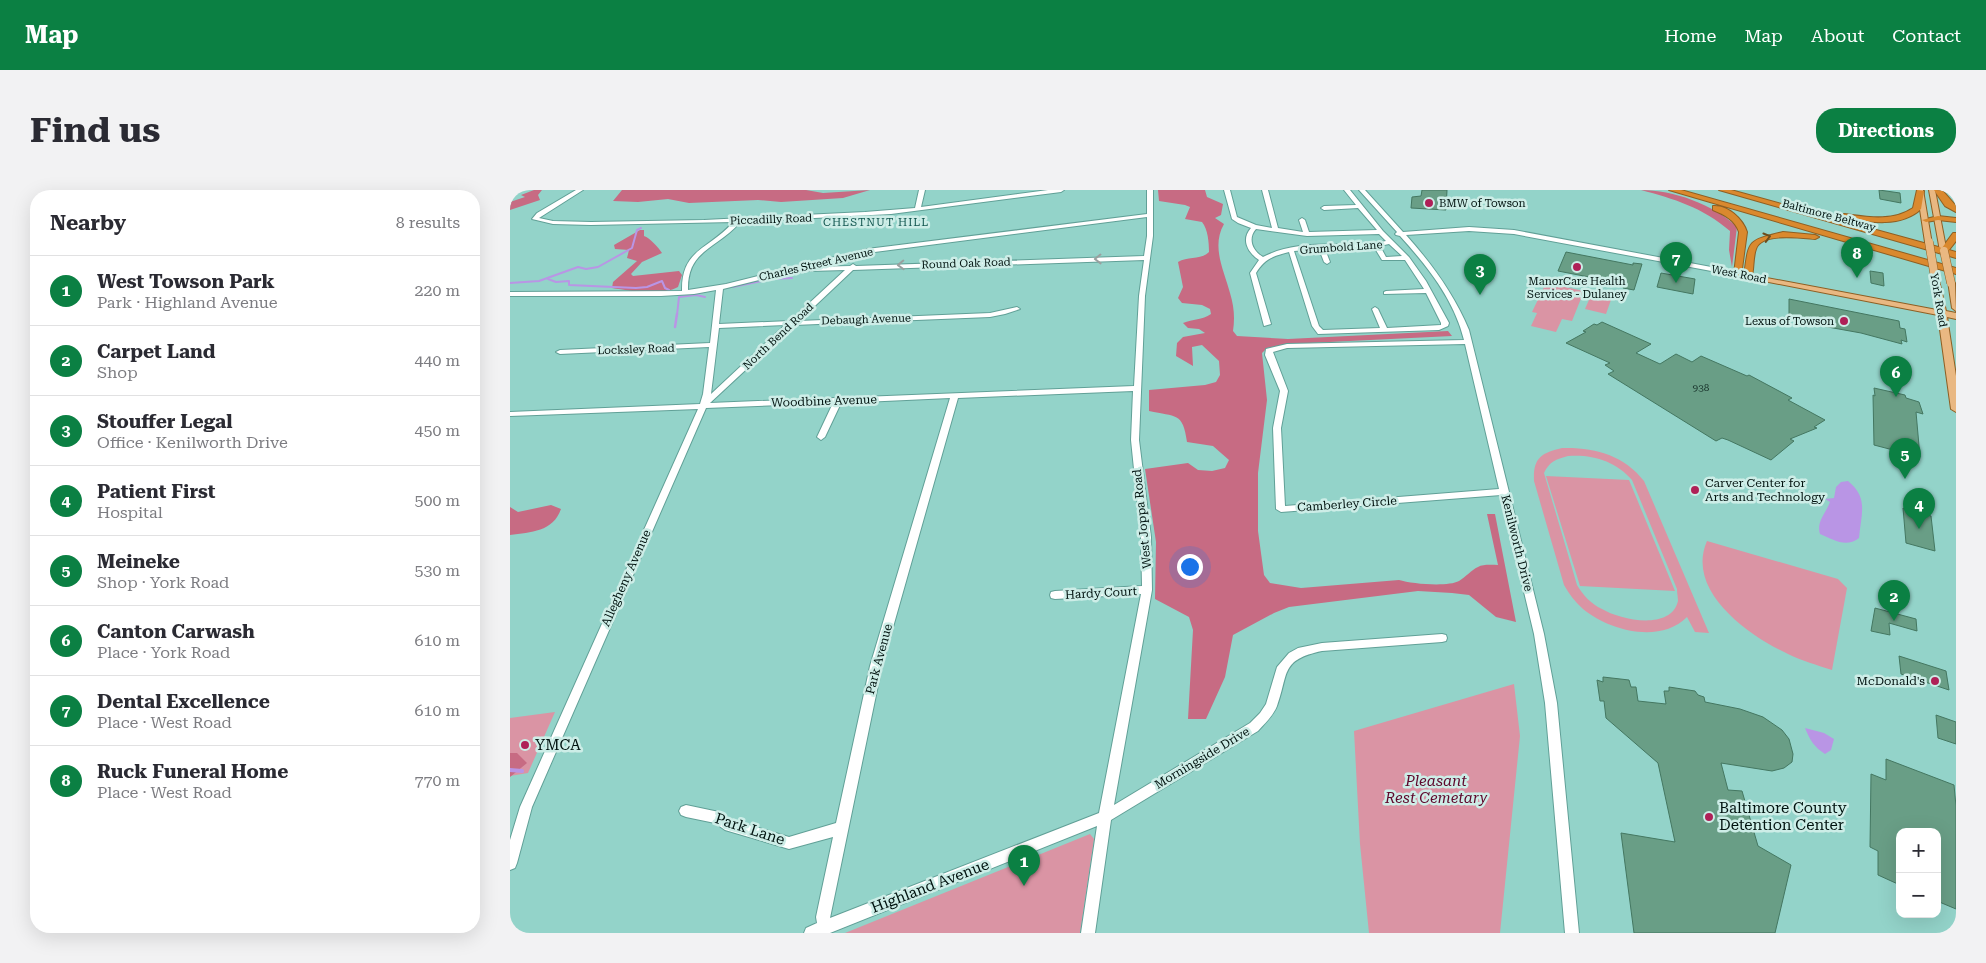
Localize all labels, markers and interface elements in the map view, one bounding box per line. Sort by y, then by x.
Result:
text: Map [25,21,79,49]
text: Home [1664,25,1716,46]
text: Map [1744,25,1783,46]
text: About [1811,25,1864,46]
text: Contact [1892,25,1961,46]
button: Directions [1816,108,1956,153]
text: Find us [30,110,160,151]
marker: BMW of Towson [1423,197,1435,209]
place label: BMW of Towson [1439,197,1526,210]
street label: Baltimore Beltway [1781,197,1878,234]
text: Nearby [50,211,126,235]
street label: Piccadilly Road [730,212,812,227]
text: 8 results [396,213,460,232]
district label: CHESTNUT HILL [823,216,929,229]
one-way arrow [1763,233,1771,243]
pin: 8 [1841,237,1873,278]
street label: Grumbold Lane [1299,238,1383,257]
pin: 7 [1660,242,1692,283]
street label: Charles Street Avenue [758,245,874,284]
one-way arrow [1094,254,1102,265]
pin: 3 [1464,254,1496,295]
street label: Round Oak Road [921,255,1011,272]
one-way arrow [896,260,904,270]
marker: ManorCare Health Services - Dulaney [1571,261,1583,273]
street label: West Road [1710,263,1768,286]
text: West Towson Park [97,270,275,293]
street label: York Road [1927,272,1950,328]
place label: ManorCare Health Services - Dulaney [1527,275,1627,301]
text: 1 [62,281,70,300]
text: 220 m [414,281,460,300]
text: Park · Highland Avenue [97,293,278,312]
street label: North Bend Road [740,300,816,372]
street label: Debaugh Avenue [821,311,911,328]
place label: Lexus of Towson [1745,315,1834,328]
marker: Lexus of Towson [1838,315,1850,327]
text: Carpet Land [97,340,216,363]
street label: Locksley Road [597,342,675,357]
text: 2 [62,351,70,370]
text: 440 m [414,351,460,370]
pin: 6 [1880,356,1912,397]
text: Shop [97,363,138,382]
house number: 938 [1693,382,1710,393]
street label: Woodbine Avenue [771,392,878,410]
text: Stouffer Legal [97,410,232,433]
text: 3 [62,421,70,440]
text: 450 m [414,421,460,440]
text: Office · Kenilworth Drive [97,433,288,452]
pin: 5 [1889,438,1921,479]
street label: West Joppa Road [1130,468,1154,569]
place label: Carver Center for Arts and Technology [1705,476,1826,504]
text: Patient First [97,480,216,503]
marker: Carver Center for Arts and Technology [1689,484,1701,496]
pin: 4 [1903,488,1935,529]
text: 4 [62,491,70,510]
text: 500 m [414,491,460,510]
street label: Kenilworth Drive [1498,493,1536,593]
street label: Camberley Circle [1297,494,1398,514]
text: Hospital [97,503,163,522]
street label: Allegheny Avenue [598,527,654,629]
text: Meineke [97,550,180,573]
your location [1177,554,1203,580]
text: 5 [62,561,70,580]
text: 530 m [414,561,460,580]
text: Shop · York Road [97,573,229,592]
pin: 2 [1878,580,1910,621]
street label: Hardy Court [1065,584,1138,602]
text: Canton Carwash [97,620,255,643]
street label: Park Avenue [863,622,895,696]
text: 6 [62,631,70,650]
text: 610 m [414,631,460,650]
text: Place · York Road [97,643,230,662]
place label: McDonald's [1857,674,1925,688]
marker: McDonald's [1929,675,1941,687]
text: Dental Excellence [97,690,270,713]
text: 7 [62,701,70,720]
text: 610 m [414,701,460,720]
text: Place · West Road [97,713,232,732]
street label: Morningside Drive [1152,724,1252,792]
place label: YMCA [535,736,581,754]
marker: YMCA [519,739,531,751]
text: Ruck Funeral Home [97,760,288,783]
text: 8 [62,771,70,790]
text: 770 m [414,771,460,790]
park label: Pleasant Rest Cemetary [1384,772,1487,807]
text: Place · West Road [97,783,232,802]
place label: Baltimore County Detention Center [1719,799,1847,834]
street label: Park Lane [713,809,787,849]
marker: Baltimore County Detention Center [1703,811,1715,823]
map controls [1896,828,1941,918]
button: + [1896,828,1941,873]
pin: 1 [1008,845,1040,886]
street label: Highland Avenue [868,855,992,917]
button: − [1896,873,1941,918]

